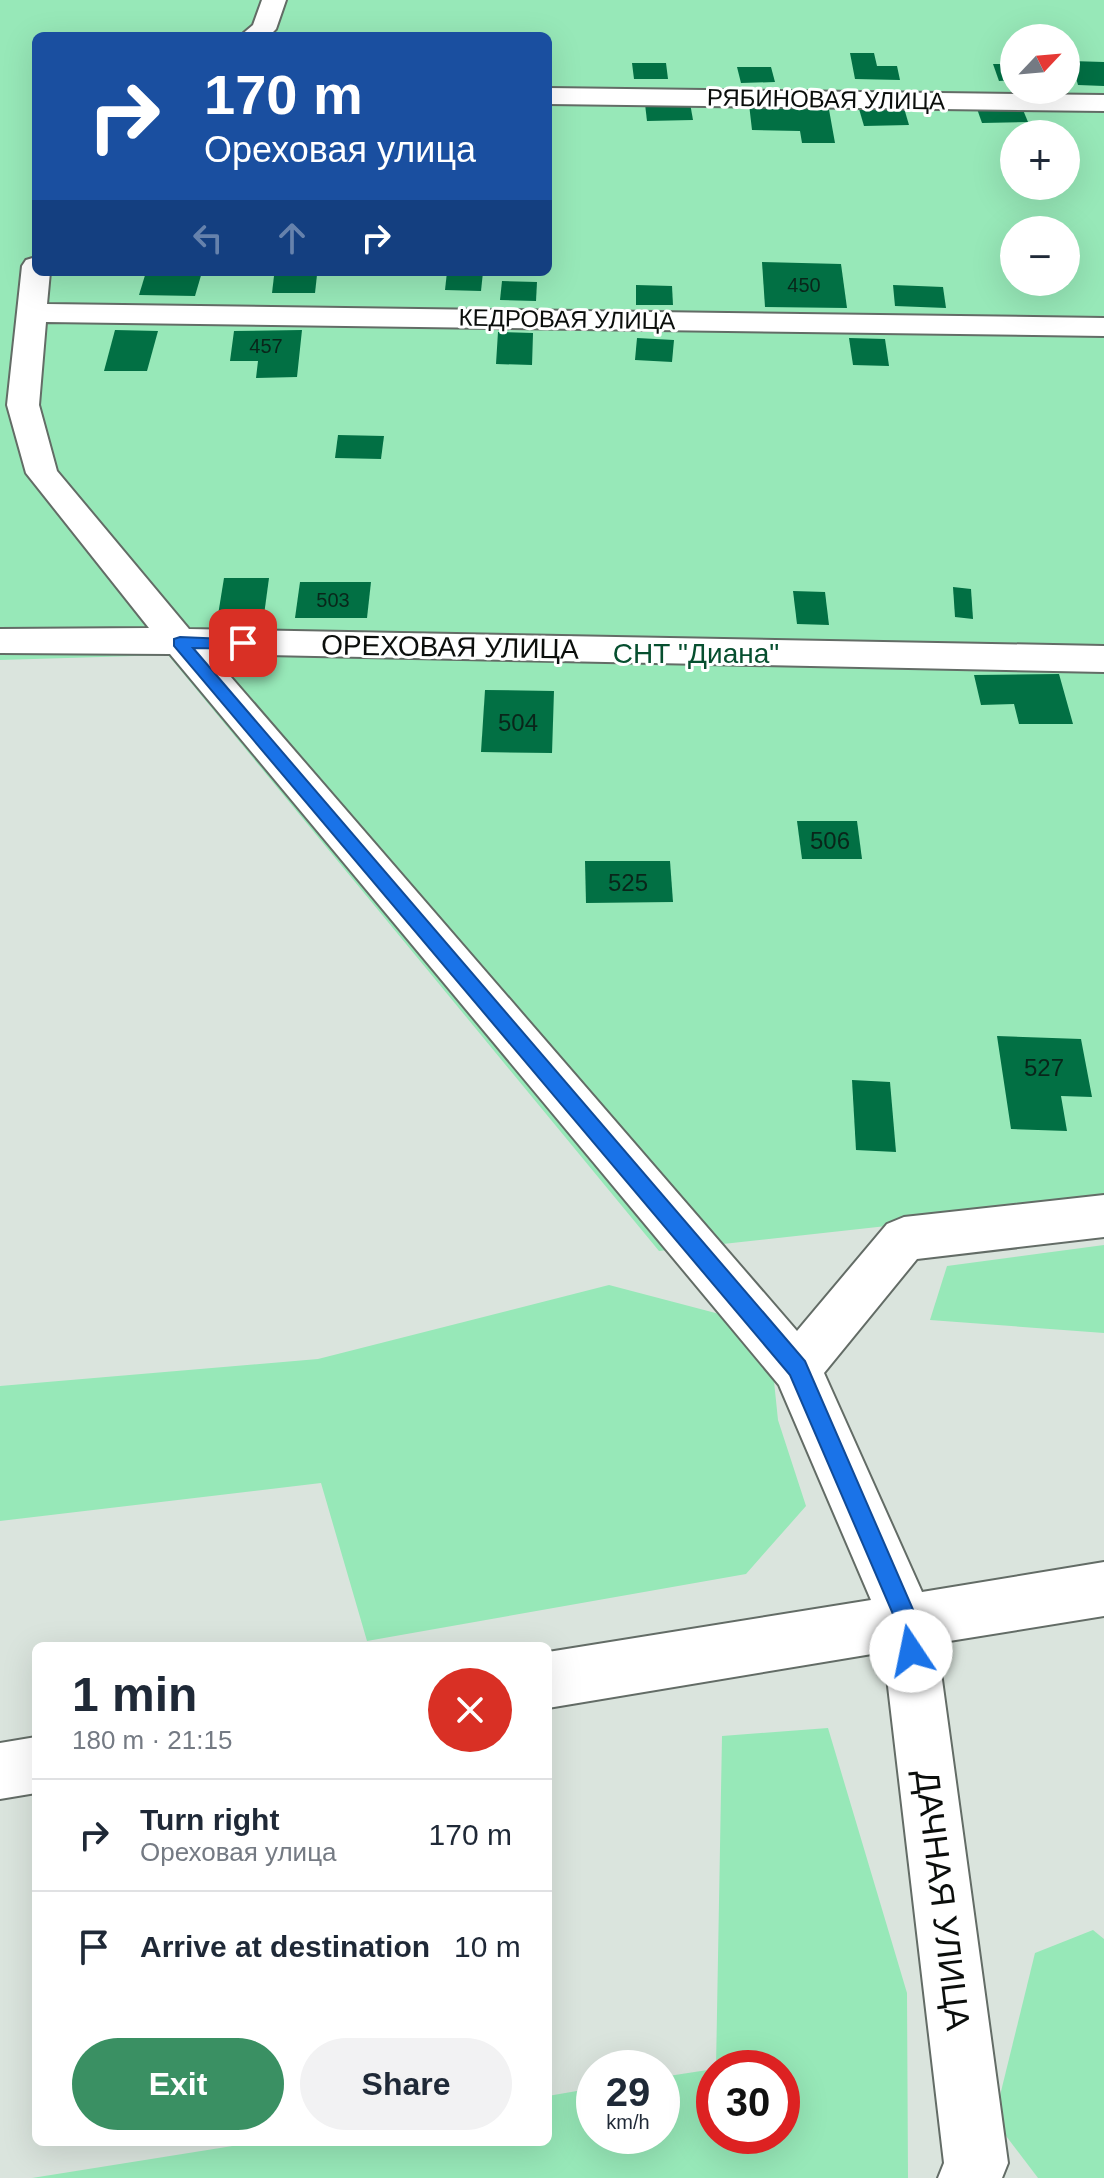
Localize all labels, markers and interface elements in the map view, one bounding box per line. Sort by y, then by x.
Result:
north arrow [1000,24,1080,104]
map controls [1000,24,1080,296]
text: 170 m [204,63,363,126]
icon: right [72,64,176,168]
street label: РЯБИНОВАЯ УЛИЦА [707,83,945,115]
button: + [1000,120,1080,200]
text: Ореховая улица [204,129,476,170]
icon: left [186,216,230,260]
icon: ahead [270,216,314,260]
icon: right [354,216,398,260]
button: − [1000,216,1080,296]
house number: 450 [787,274,821,296]
street label: КЕДРОВАЯ УЛИЦА [458,304,676,334]
house number: 457 [249,335,283,357]
house number: 503 [316,589,350,611]
pin [209,609,277,677]
icon: arrive [221,621,265,665]
street label: ОРЕХОВАЯ УЛИЦА [321,629,579,665]
park label: СНТ "Диана" [613,638,779,669]
house number: 504 [498,709,538,736]
house number: 506 [810,827,850,854]
house number: 525 [608,869,648,896]
house number: 527 [1024,1054,1064,1081]
position arrow [869,1609,953,1693]
text: 1 min [72,1668,197,1721]
button: close [428,1668,512,1752]
text: 180 m · 21:15 [72,1725,232,1755]
street label: ДАЧНАЯ УЛИЦА [908,1768,978,2033]
text: Turn right [140,1803,279,1836]
icon: right [72,1813,116,1857]
text: 170 m [429,1818,512,1851]
text: Ореховая улица [140,1837,337,1867]
icon: arrive [72,1925,116,1969]
text: Arrive at destination [140,1930,430,1963]
text: 10 m [454,1930,521,1963]
button: Exit [72,2038,284,2130]
button: Share [300,2038,512,2130]
speed limit sign: 30 [696,2050,800,2154]
text: 29 [606,2070,650,2114]
text: km/h [606,2111,650,2133]

